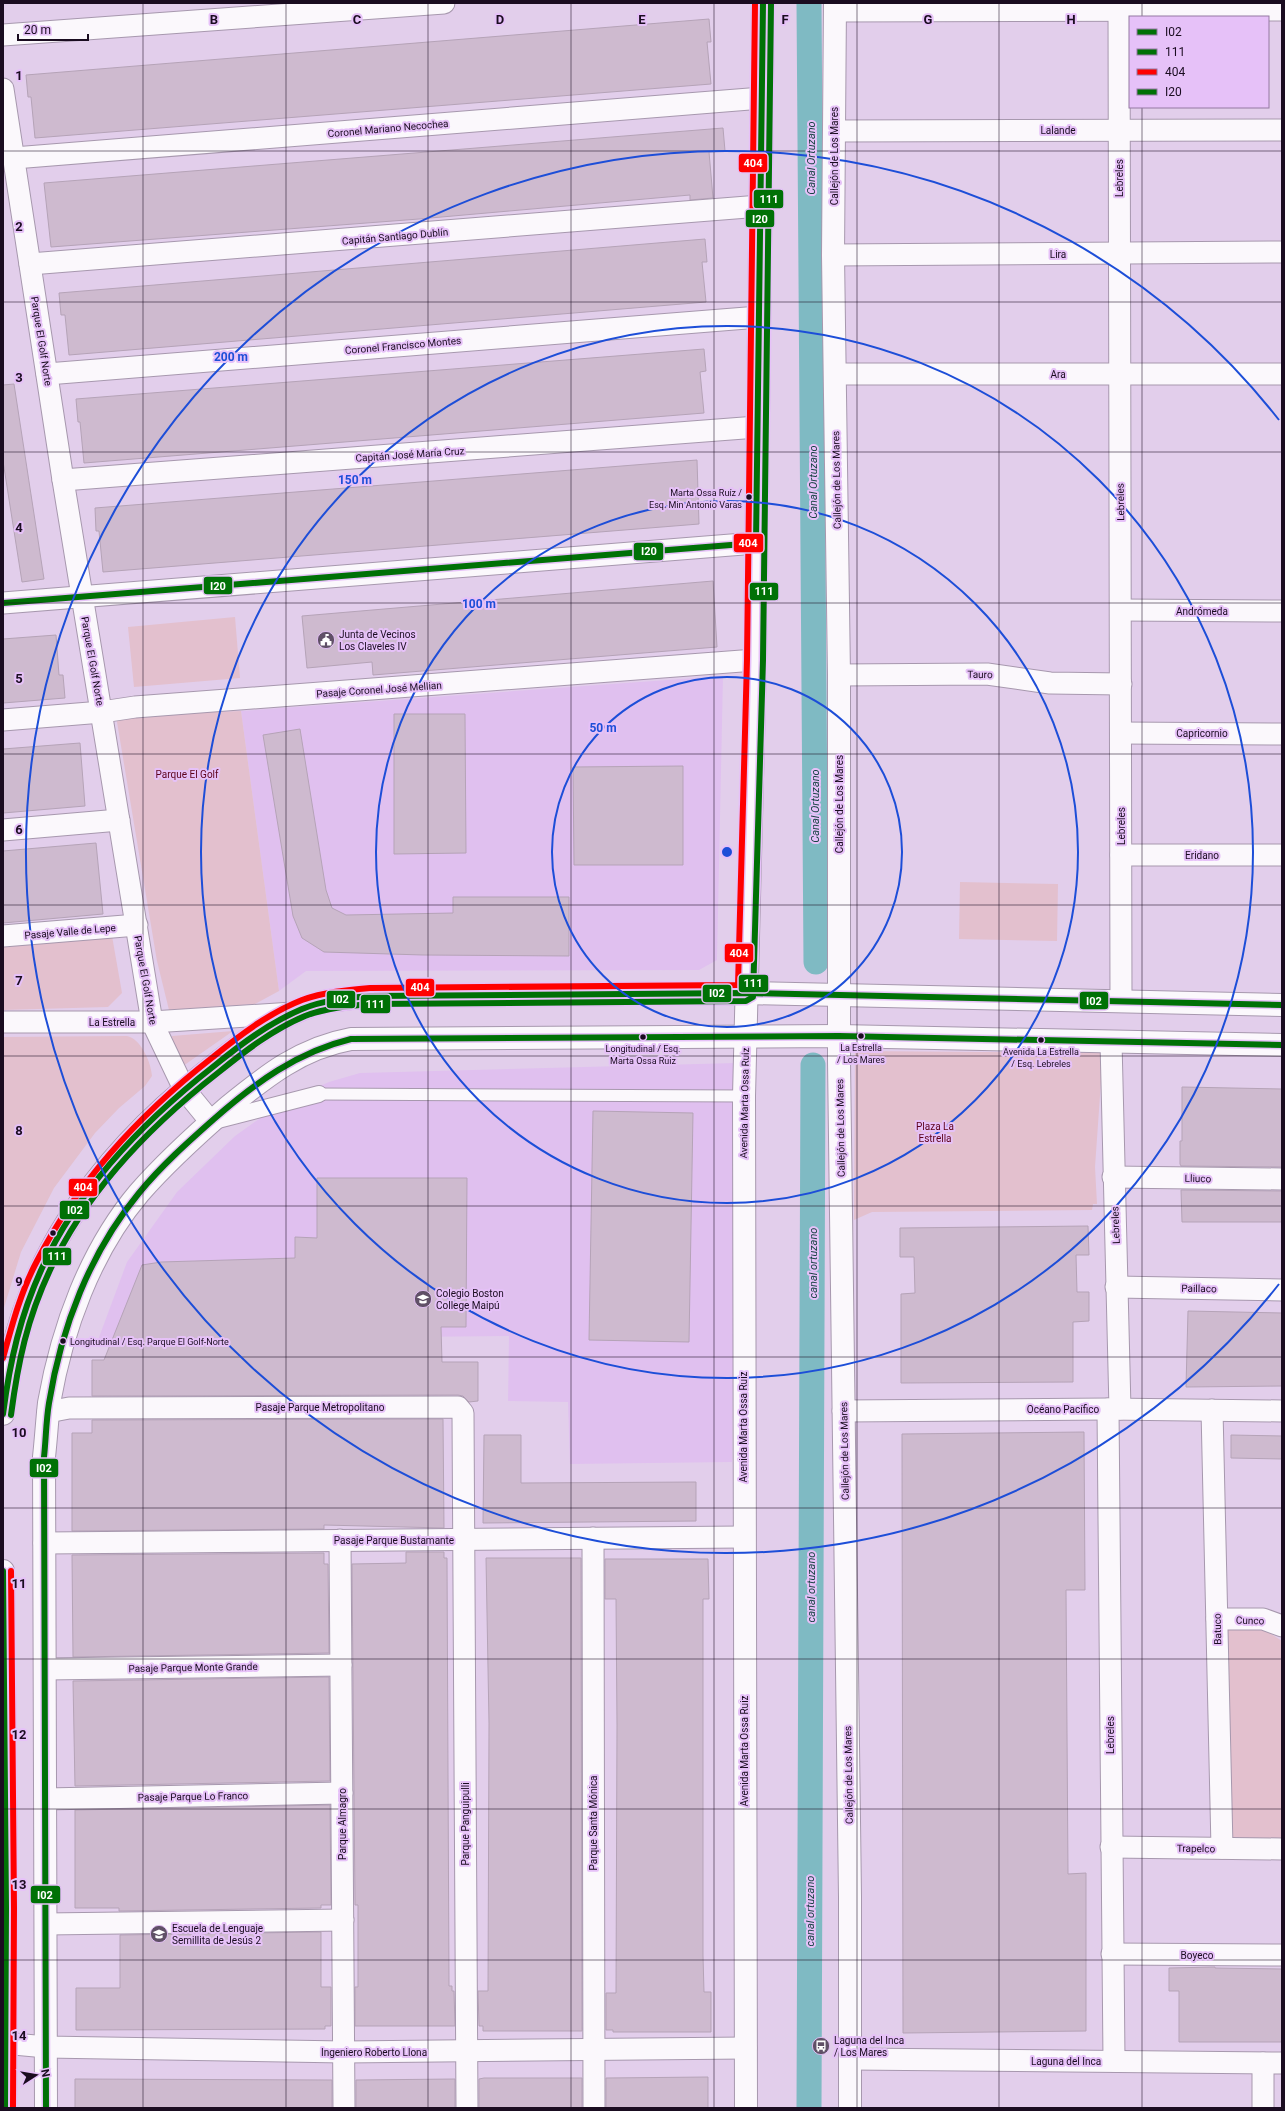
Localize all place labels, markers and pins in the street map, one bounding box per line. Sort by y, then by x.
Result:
place label: Marta Ossa Ruíz / Esq. Min Antonio Varas [649,488,742,510]
marker: Marta Ossa Ruíz / Esq. Min Antonio Varas [744,492,754,502]
place label: Junta de Vecinos Los Claveles IV [339,629,416,652]
public building icon: Junta de Vecinos Los Claveles IV [316,630,336,650]
centre of rings [720,845,734,859]
marker: La Estrella / Los Mares [856,1031,866,1041]
marker: Longitudinal / Esq. Marta Ossa Ruiz [638,1032,648,1042]
marker: Avenida La Estrella / Esq. Lebreles [1036,1035,1046,1045]
place label: La Estrella / Los Mares [837,1043,885,1065]
place label: Longitudinal / Esq. Marta Ossa Ruiz [606,1044,680,1066]
place label: Avenida La Estrella / Esq. Lebreles [1003,1047,1079,1069]
unlabelled marker [48,1228,58,1238]
place label: Colegio Boston College Maipú [436,1288,504,1311]
school or university icon: Colegio Boston College Maipú [413,1289,433,1309]
marker: Longitudinal / Esq. Parque El Golf-Norte [58,1336,68,1346]
place label: Longitudinal / Esq. Parque El Golf-Norte [70,1337,229,1347]
place label: Escuela de Lenguaje Semillita de Jesús 2 [172,1923,263,1946]
school or university icon: Escuela de Lenguaje Semillita de Jesús 2 [149,1924,169,1944]
place label: Laguna del Inca / Los Mares [834,2035,904,2058]
bus stop icon: Laguna del Inca / Los Mares [811,2036,831,2056]

